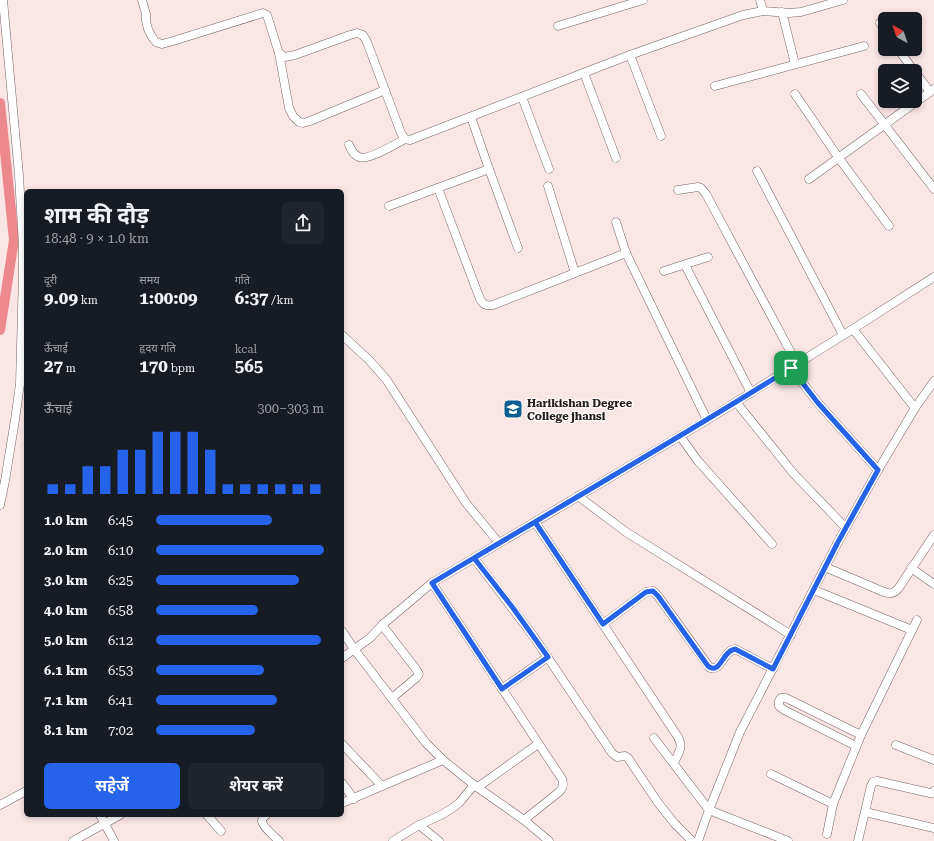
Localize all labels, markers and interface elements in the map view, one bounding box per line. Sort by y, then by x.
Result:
north arrow [878,12,922,56]
map controls [878,12,922,108]
button: layers [878,64,922,108]
button: share [282,202,324,244]
text: शाम की दौड़ [44,203,149,228]
text: 18:48 · 9 × 1.0 km [44,231,149,246]
text: दूरी [44,274,57,287]
text: समय [139,274,160,287]
text: गति [235,274,250,287]
text: 9.09 [44,288,78,308]
text: 1:00:09 [139,288,198,308]
text: 6:37 [235,288,269,308]
text: km [78,294,98,307]
text: /km [269,294,294,307]
text: ऊँचाई [44,342,68,355]
text: हृदय गति [139,342,176,355]
text: kcal [235,343,257,356]
pin [774,351,808,385]
text: 27 [44,356,63,376]
text: 170 [139,356,168,376]
text: 565 [235,356,263,376]
icon: arrive [780,357,802,379]
text: m [63,362,76,375]
text: bpm [168,362,195,375]
place label: Harikishan Degree College jhansi [527,397,633,423]
school or university icon: Harikishan Degree College jhansi [502,398,524,420]
text: ऊँचाई [44,401,72,416]
text: 300–303 m [257,401,324,416]
text: 1.0 km [44,513,87,528]
text: 6:45 [108,513,133,528]
text: 2.0 km [44,543,87,558]
text: 6:10 [108,543,133,558]
text: 3.0 km [44,573,87,588]
text: 6:25 [108,573,133,588]
text: 4.0 km [44,603,87,618]
text: 6:58 [108,603,133,618]
text: 5.0 km [44,633,87,648]
text: 6:12 [108,633,133,648]
text: 6.1 km [44,663,87,678]
text: 6:53 [108,663,133,678]
text: 7.1 km [44,693,87,708]
text: 6:41 [108,693,133,708]
text: 8.1 km [44,723,87,738]
text: 7:02 [108,723,133,738]
button: सहेजें [44,763,180,809]
button: शेयर करें [188,763,324,809]

